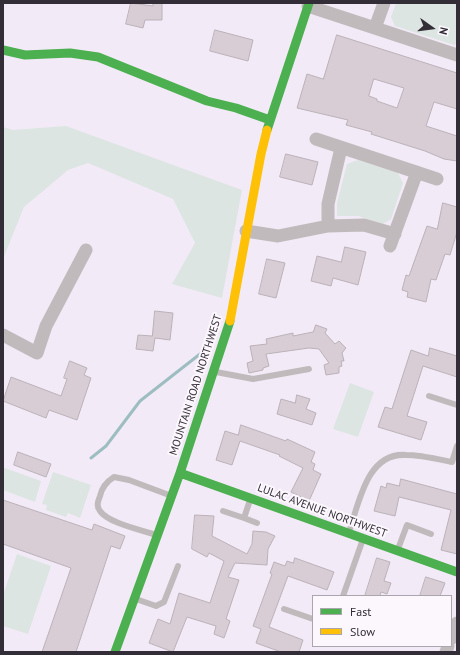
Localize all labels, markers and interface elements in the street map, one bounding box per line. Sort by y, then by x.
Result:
north arrow [412,8,452,48]
text: N [436,26,451,36]
street label: MOUNTAIN ROAD NORTHWEST [167,313,225,457]
street label: LULAC AVENUE NORTHWEST [256,481,388,541]
legend [312,595,452,647]
text: Fast [350,604,371,619]
text: Slow [350,624,375,639]

